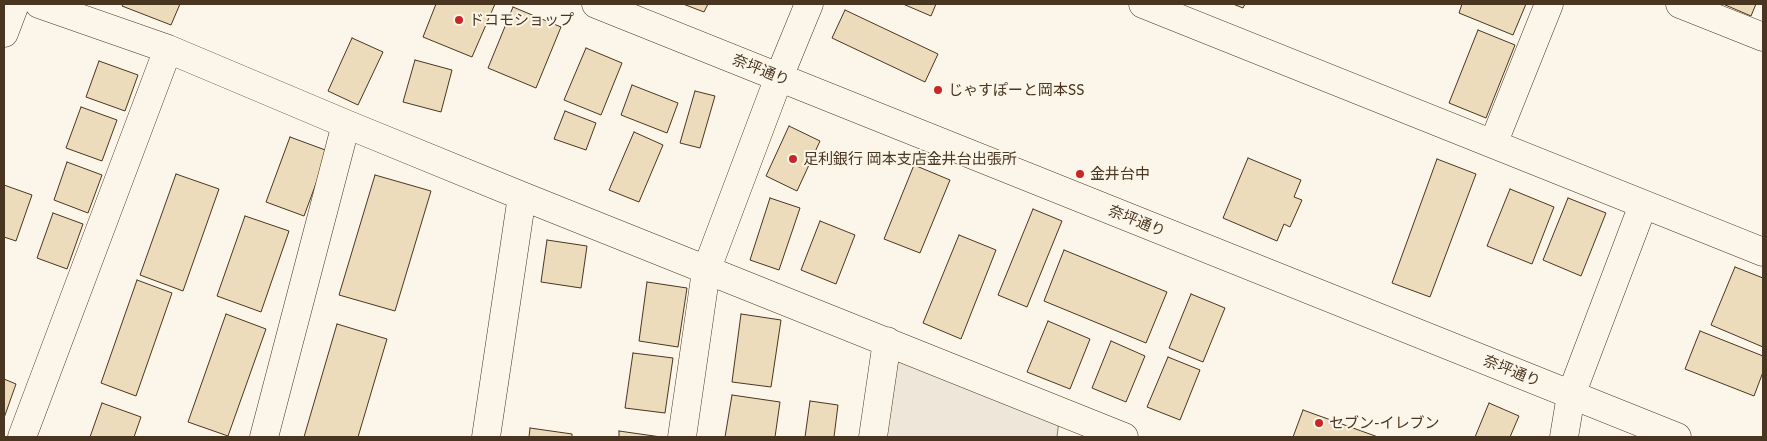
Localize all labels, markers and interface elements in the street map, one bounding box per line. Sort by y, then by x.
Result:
place label: ドコモショップ [469,11,574,29]
marker: ドコモショップ [453,14,465,26]
street label: 奈坪通り [730,50,792,90]
place label: じゃすぽーと岡本SS [948,81,1084,99]
marker: じゃすぽーと岡本SS [932,84,944,96]
place label: 足利銀行 岡本支店金井台出張所 [803,150,1017,168]
marker: 足利銀行 岡本支店金井台出張所 [787,153,799,165]
place label: 金井台中 [1090,165,1150,183]
marker: 金井台中 [1074,168,1086,180]
street label: 奈坪通り [1106,201,1168,241]
street label: 奈坪通り [1481,351,1543,391]
place label: セブン-イレブン [1329,414,1440,432]
marker: セブン-イレブン [1313,417,1325,429]

